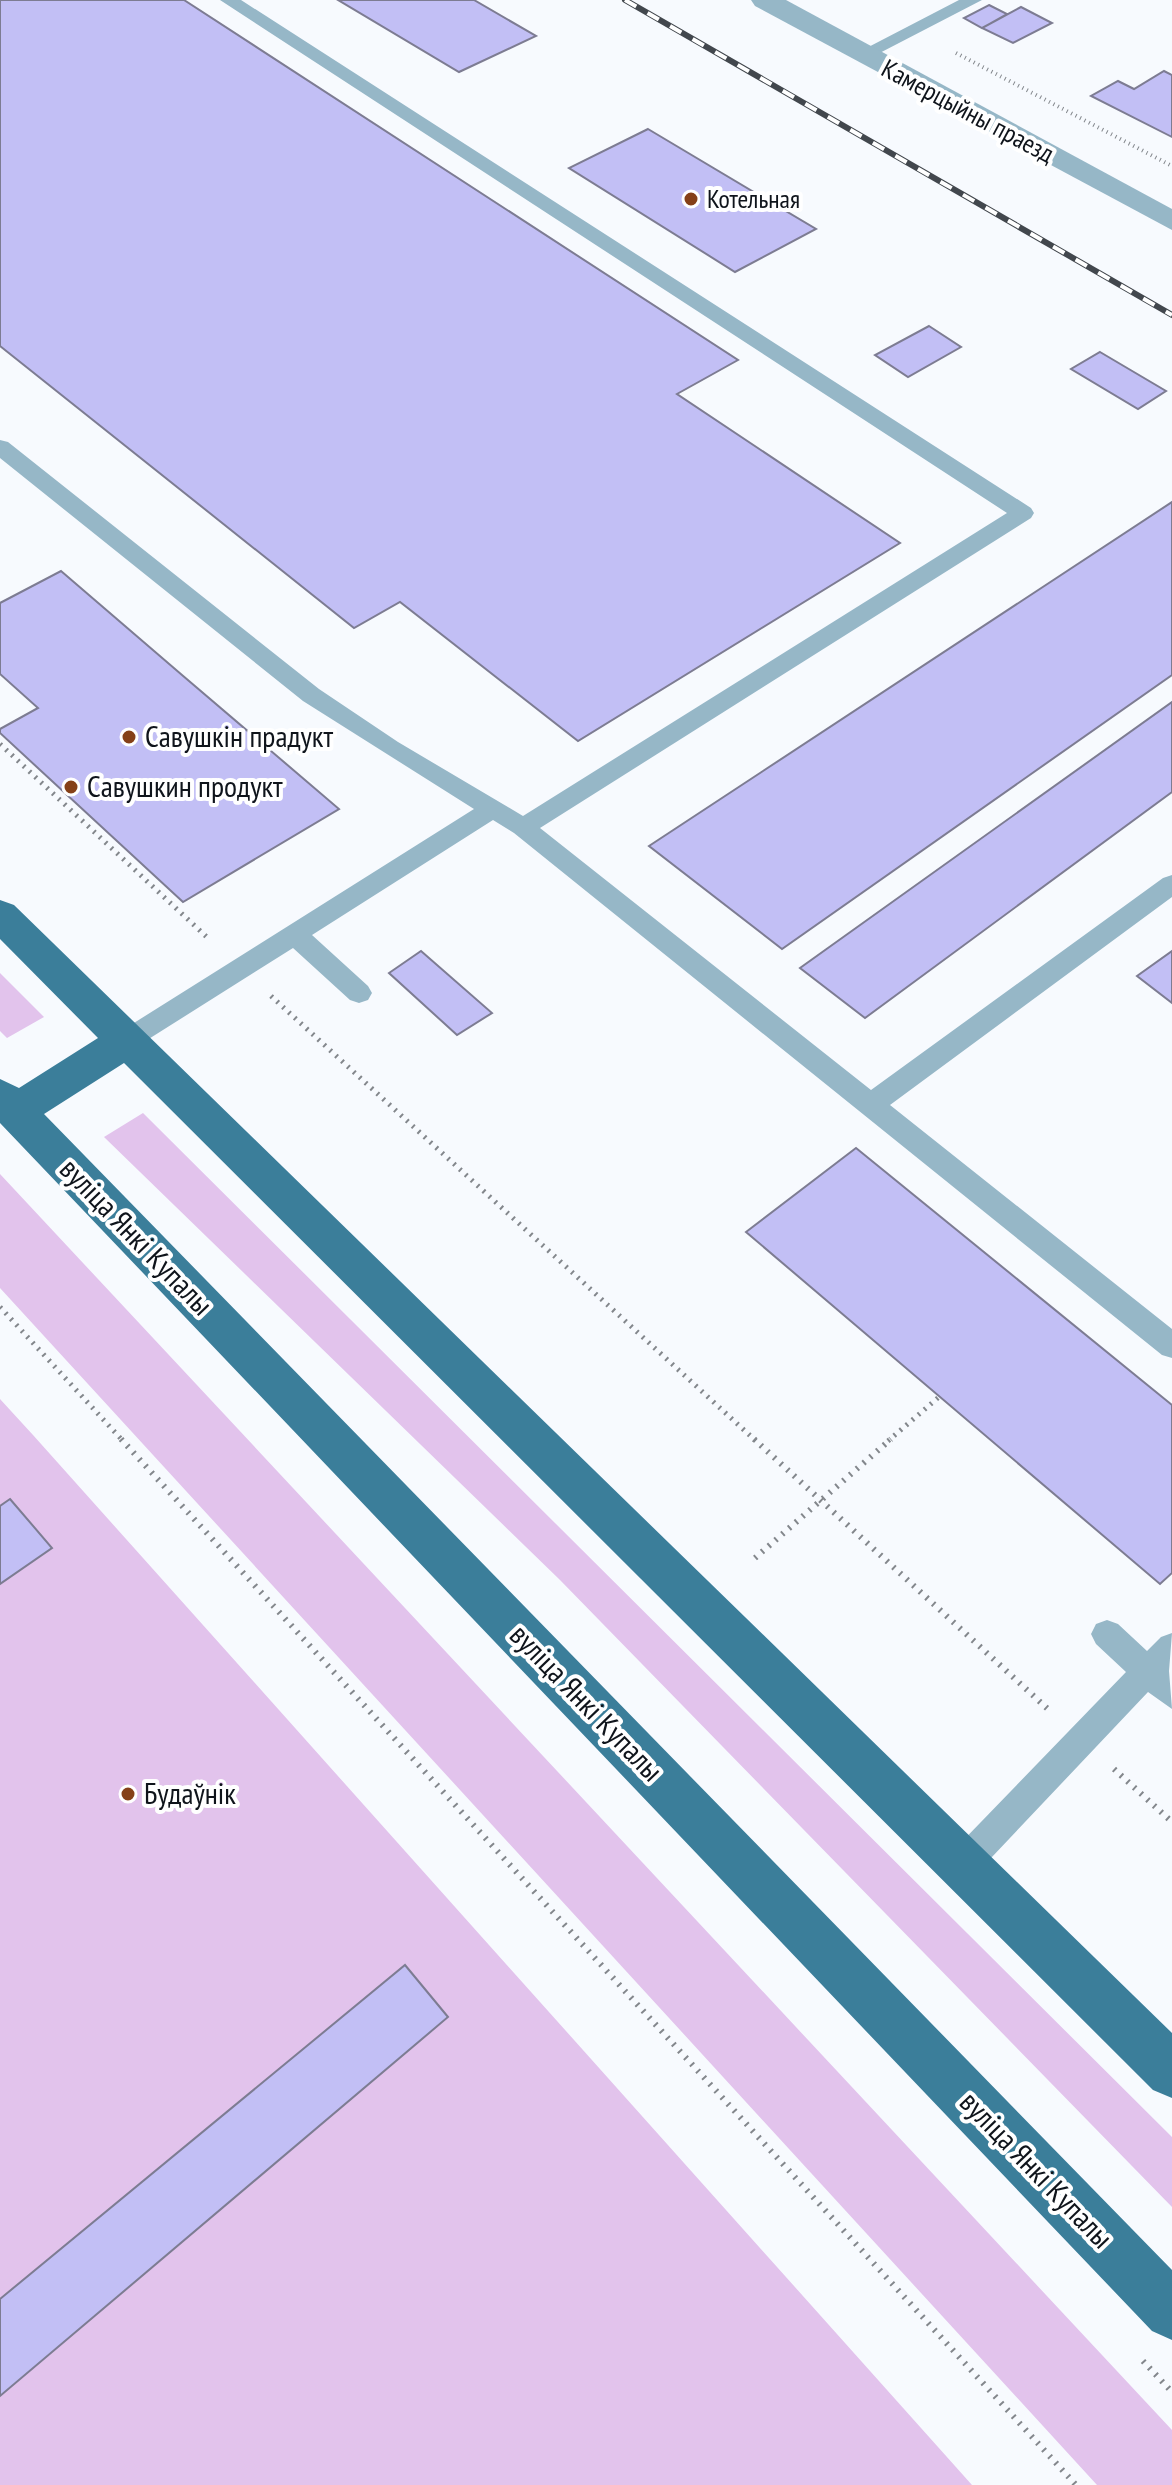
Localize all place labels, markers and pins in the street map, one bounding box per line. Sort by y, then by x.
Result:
place label: Котельная [707,182,800,215]
marker: Котельная [682,190,700,208]
place label: Савушкін прадукт [145,716,333,755]
marker: Савушкін прадукт [120,728,138,746]
place label: Савушкин продукт [87,766,283,805]
marker: Савушкин продукт [62,778,80,796]
place label: Будаўнік [144,1773,236,1812]
marker: Будаўнік [119,1785,137,1803]

